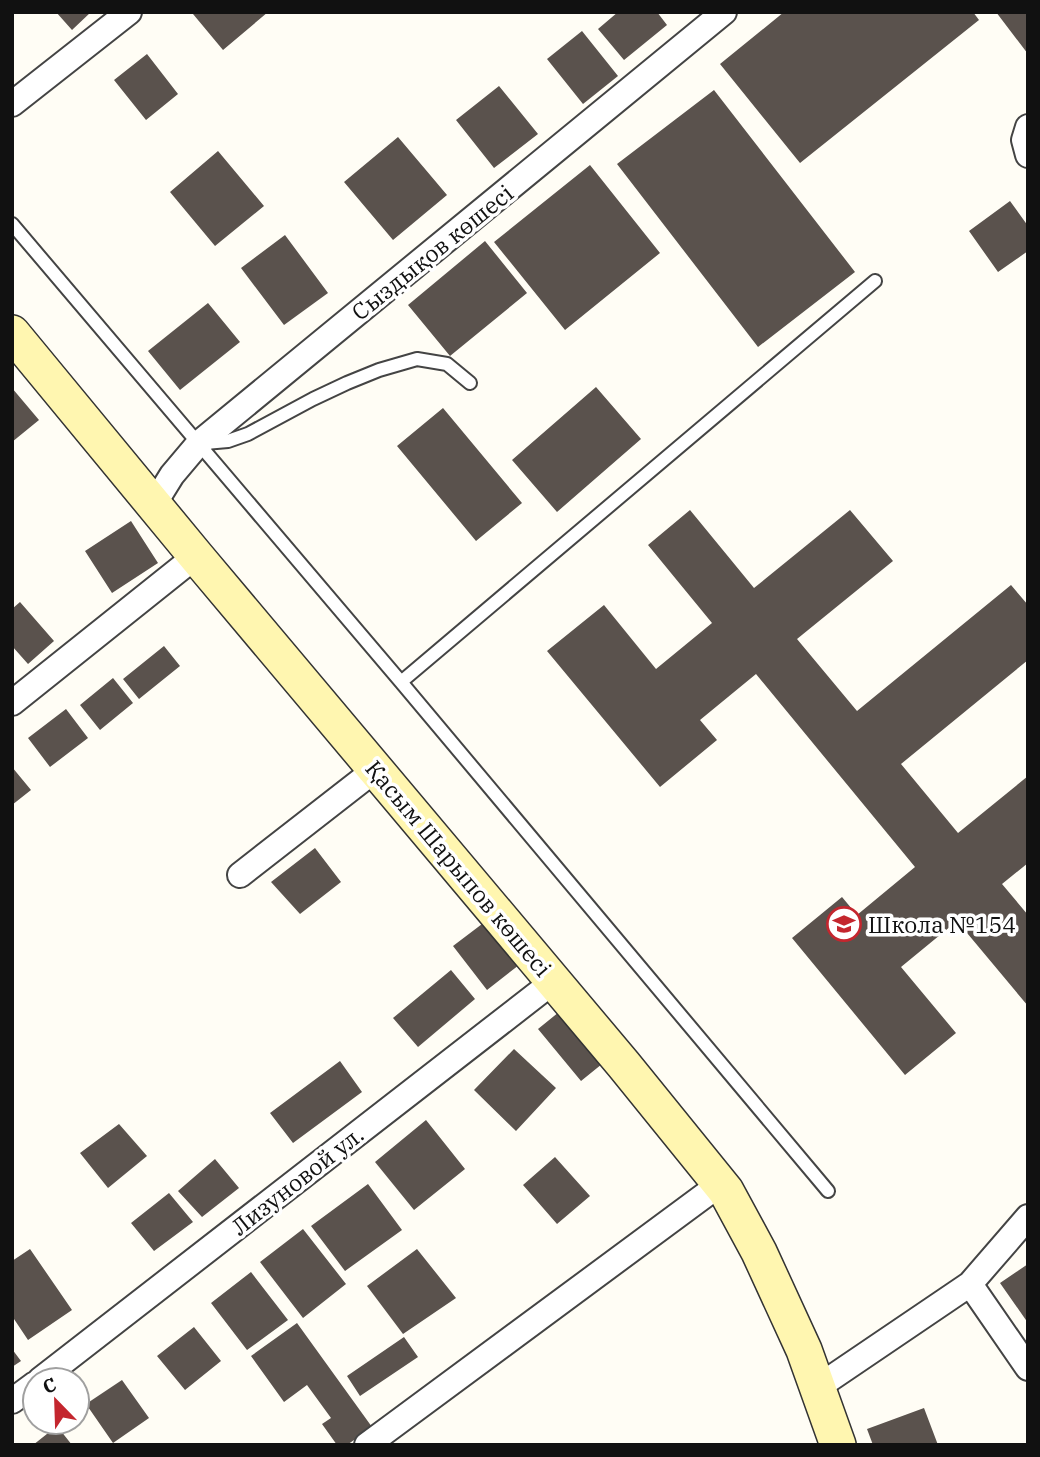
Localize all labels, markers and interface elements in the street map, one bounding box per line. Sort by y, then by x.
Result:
street label: Сыздықов көшесі [345,178,519,326]
street label: Қасым Шарыпов көшесі [359,753,559,983]
school or university icon: Школа №154 [825,905,863,943]
place label: Школа №154 [868,909,1016,939]
street label: Лизуновой ул. [225,1119,369,1241]
north arrow [21,1366,91,1436]
text: С [39,1372,60,1399]

